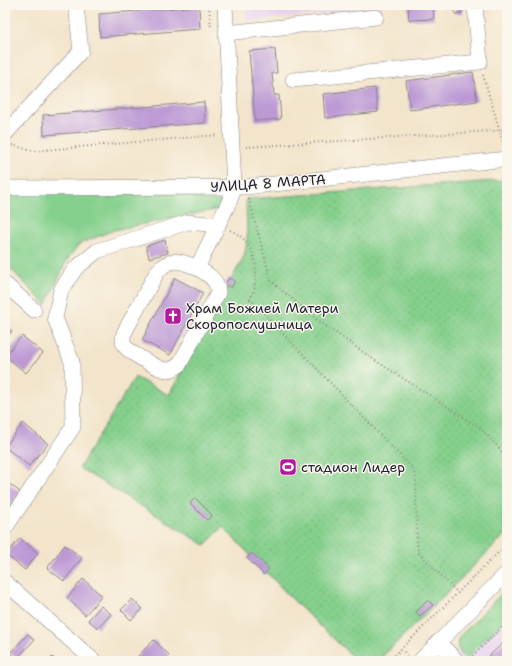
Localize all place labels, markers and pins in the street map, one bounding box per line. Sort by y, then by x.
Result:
place label: Храм Божией Матери Скоропослушница [186,299,339,333]
church icon: Храм Божией Матери Скоропослушница [163,306,183,326]
sports icon: стадион Лидер [278,457,298,477]
place label: стадион Лидер [301,458,405,476]

